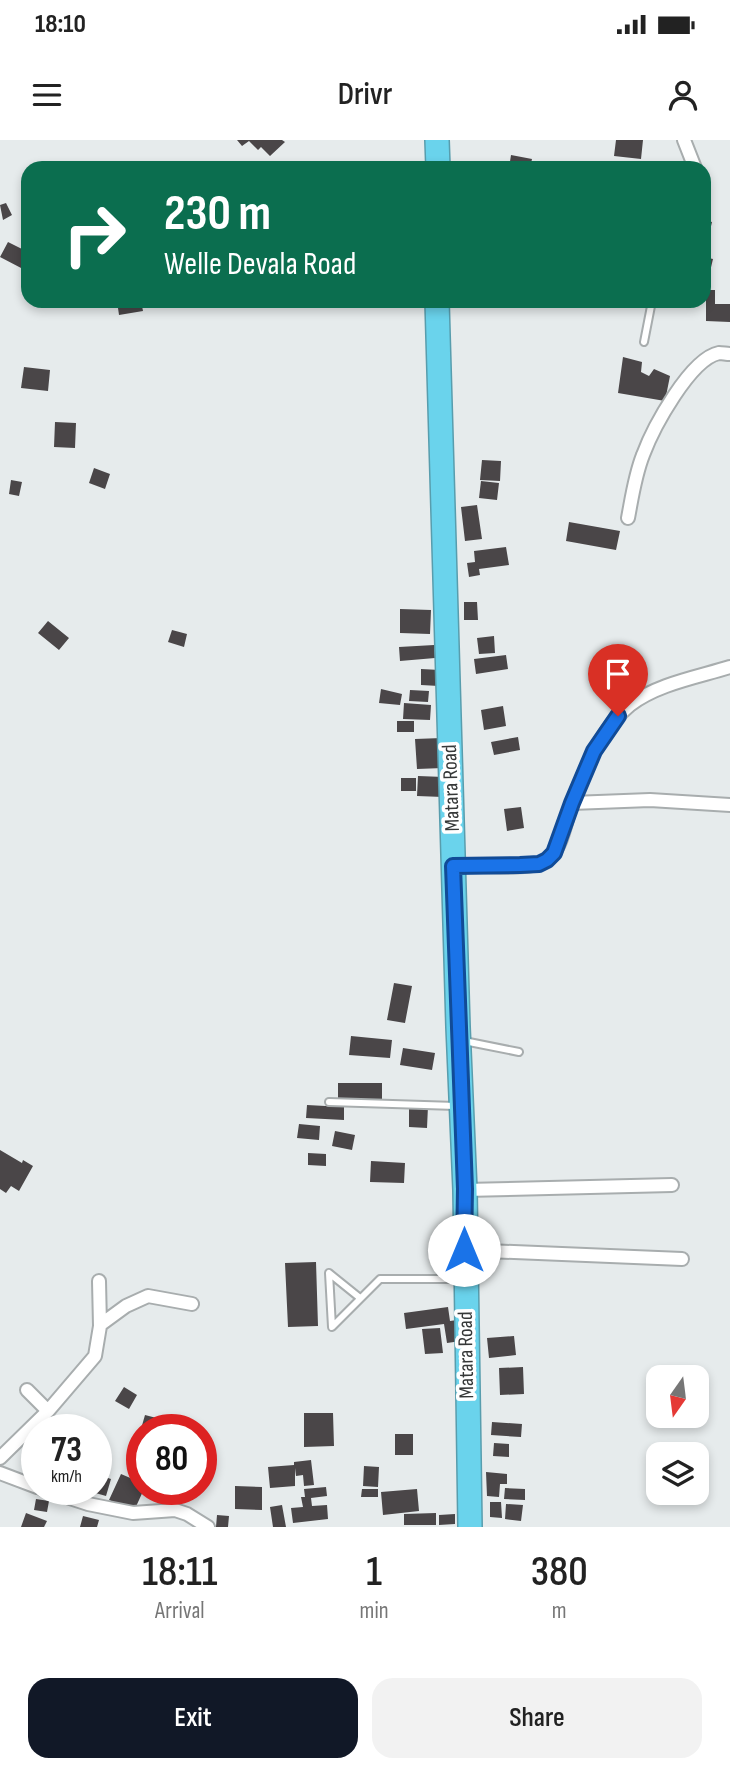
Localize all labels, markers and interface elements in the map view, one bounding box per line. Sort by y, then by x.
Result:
text: 18:10 [35,9,86,40]
text: Drivr [338,75,392,114]
icon: menu [28,76,66,114]
icon: person [664,76,702,114]
text: 230 m [164,185,271,244]
icon: right [49,189,140,280]
text: Welle Devala Road [164,245,356,284]
pin [588,644,648,716]
icon: arrive [599,655,637,693]
street label: Matara Road [437,744,465,832]
position arrow [427,1213,501,1287]
street label: Matara Road [453,1311,479,1399]
north arrow [646,1365,709,1428]
map controls [646,1365,709,1505]
speed limit sign: 80 [126,1414,217,1505]
text: 73 [51,1429,82,1472]
button: layers [646,1442,709,1505]
text: km/h [51,1466,82,1487]
text: 18:11 [142,1547,217,1598]
text: 1 [366,1547,382,1598]
text: 380 [531,1547,588,1598]
text: Arrival [155,1597,205,1625]
text: min [360,1597,389,1625]
text: m [552,1597,567,1625]
button: Exit [28,1678,358,1758]
button: Share [372,1678,702,1758]

